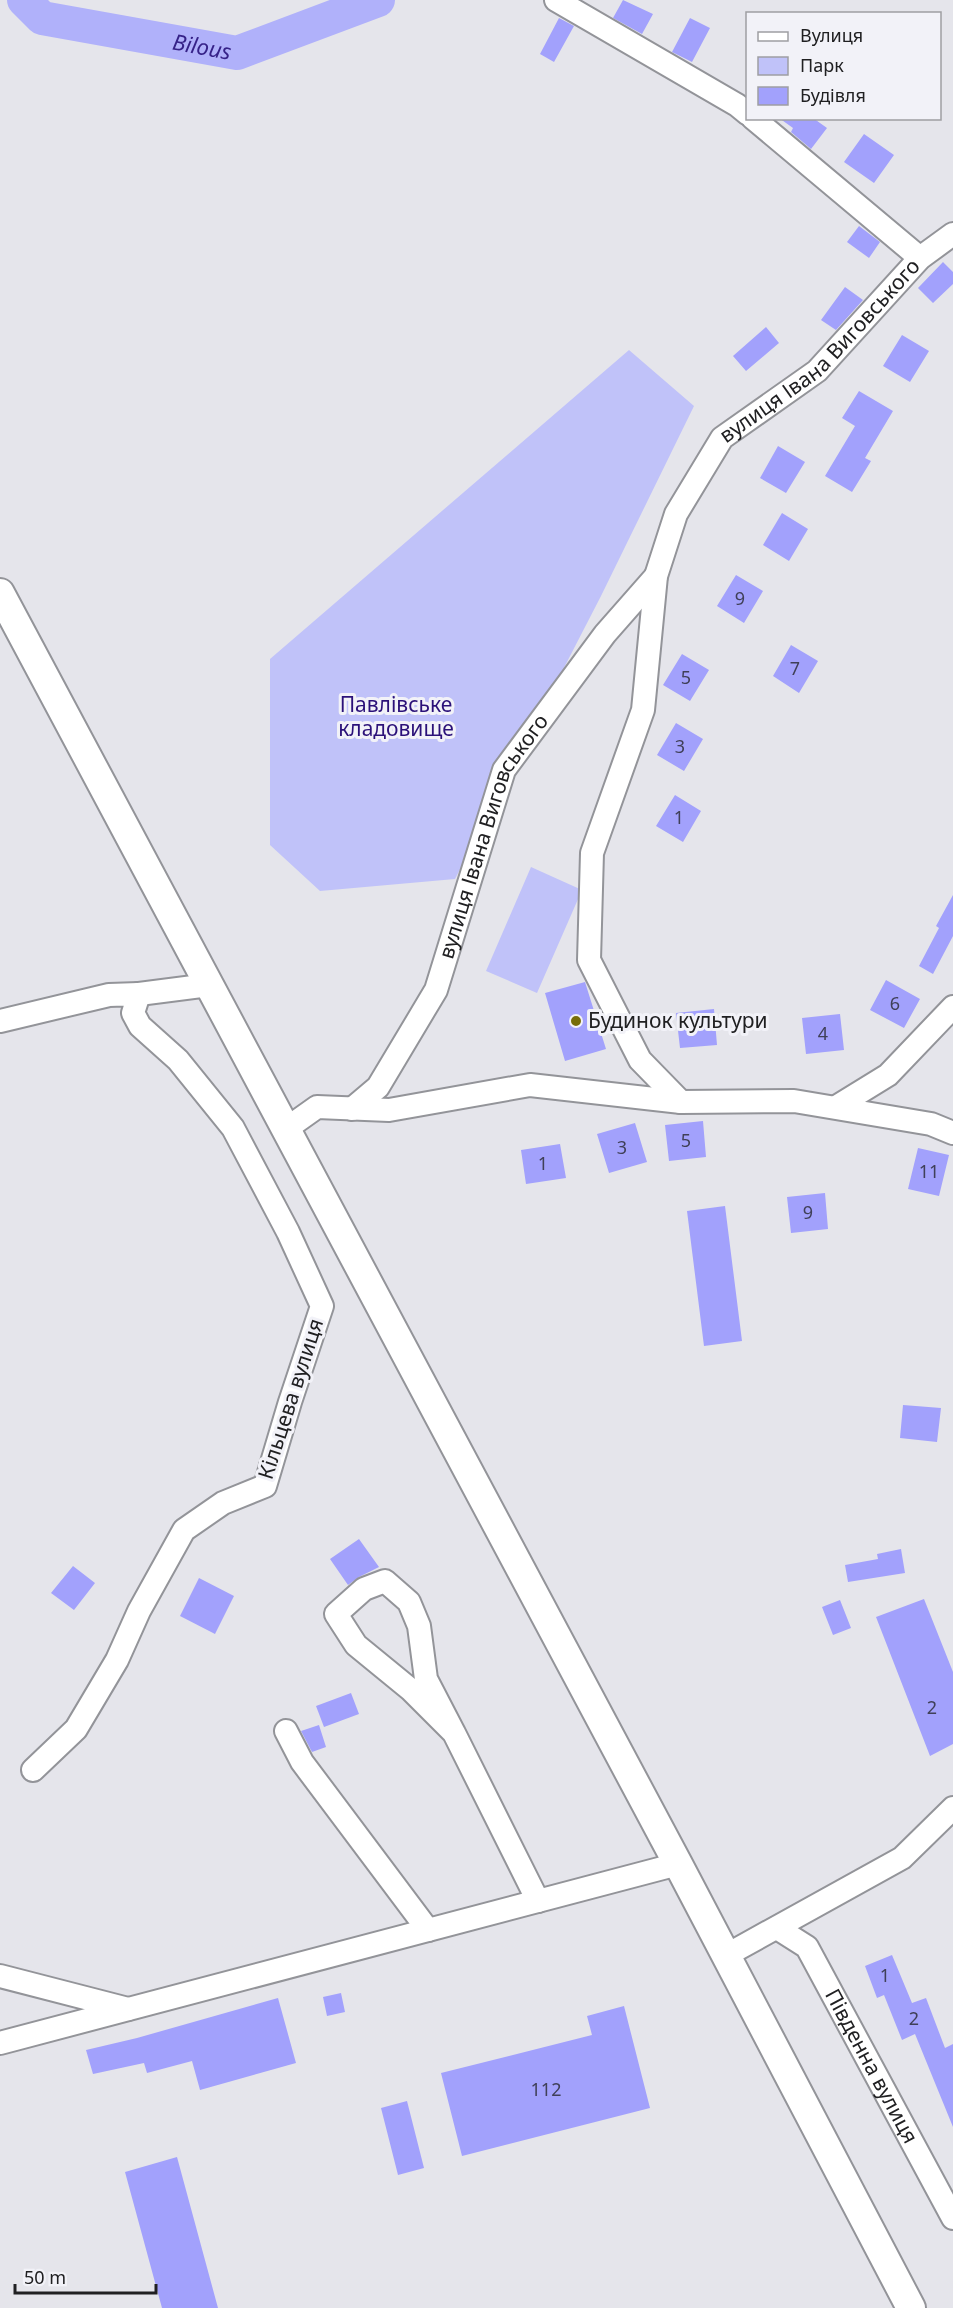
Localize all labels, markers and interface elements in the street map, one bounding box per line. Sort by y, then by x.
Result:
legend [746,12,941,120]
text: Вулиця [800,23,863,47]
water label: Bilous [170,26,234,66]
text: Парк [800,53,844,77]
text: Будівля [800,83,866,107]
street label: вулиця Івана Виговського [713,252,926,449]
house number: 9 [735,586,745,610]
house number: 7 [790,656,800,680]
house number: 5 [681,665,691,689]
park label: Павлівське кладовище [338,690,454,742]
street label: вулиця Івана Виговського [432,708,554,962]
house number: 3 [675,734,685,758]
house number: 1 [674,805,684,829]
house number: 6 [890,991,900,1015]
place label: Будинок культури [588,1006,768,1034]
marker: Будинок культури [569,1014,583,1028]
house number: 4 [818,1021,828,1045]
house number: 5 [681,1128,691,1152]
house number: 3 [617,1135,627,1159]
house number: 1 [538,1151,548,1175]
house number: 11 [919,1159,939,1183]
house number: 9 [803,1200,813,1224]
street label: Кільцева вулиця [251,1315,329,1483]
house number: 2 [927,1695,937,1719]
house number: 1 [880,1963,890,1987]
street label: Південна вулиця [819,1984,925,2148]
house number: 2 [909,2006,919,2030]
house number: 112 [531,2077,561,2101]
scale bar [15,2257,156,2295]
text: 50 m [24,2265,66,2289]

